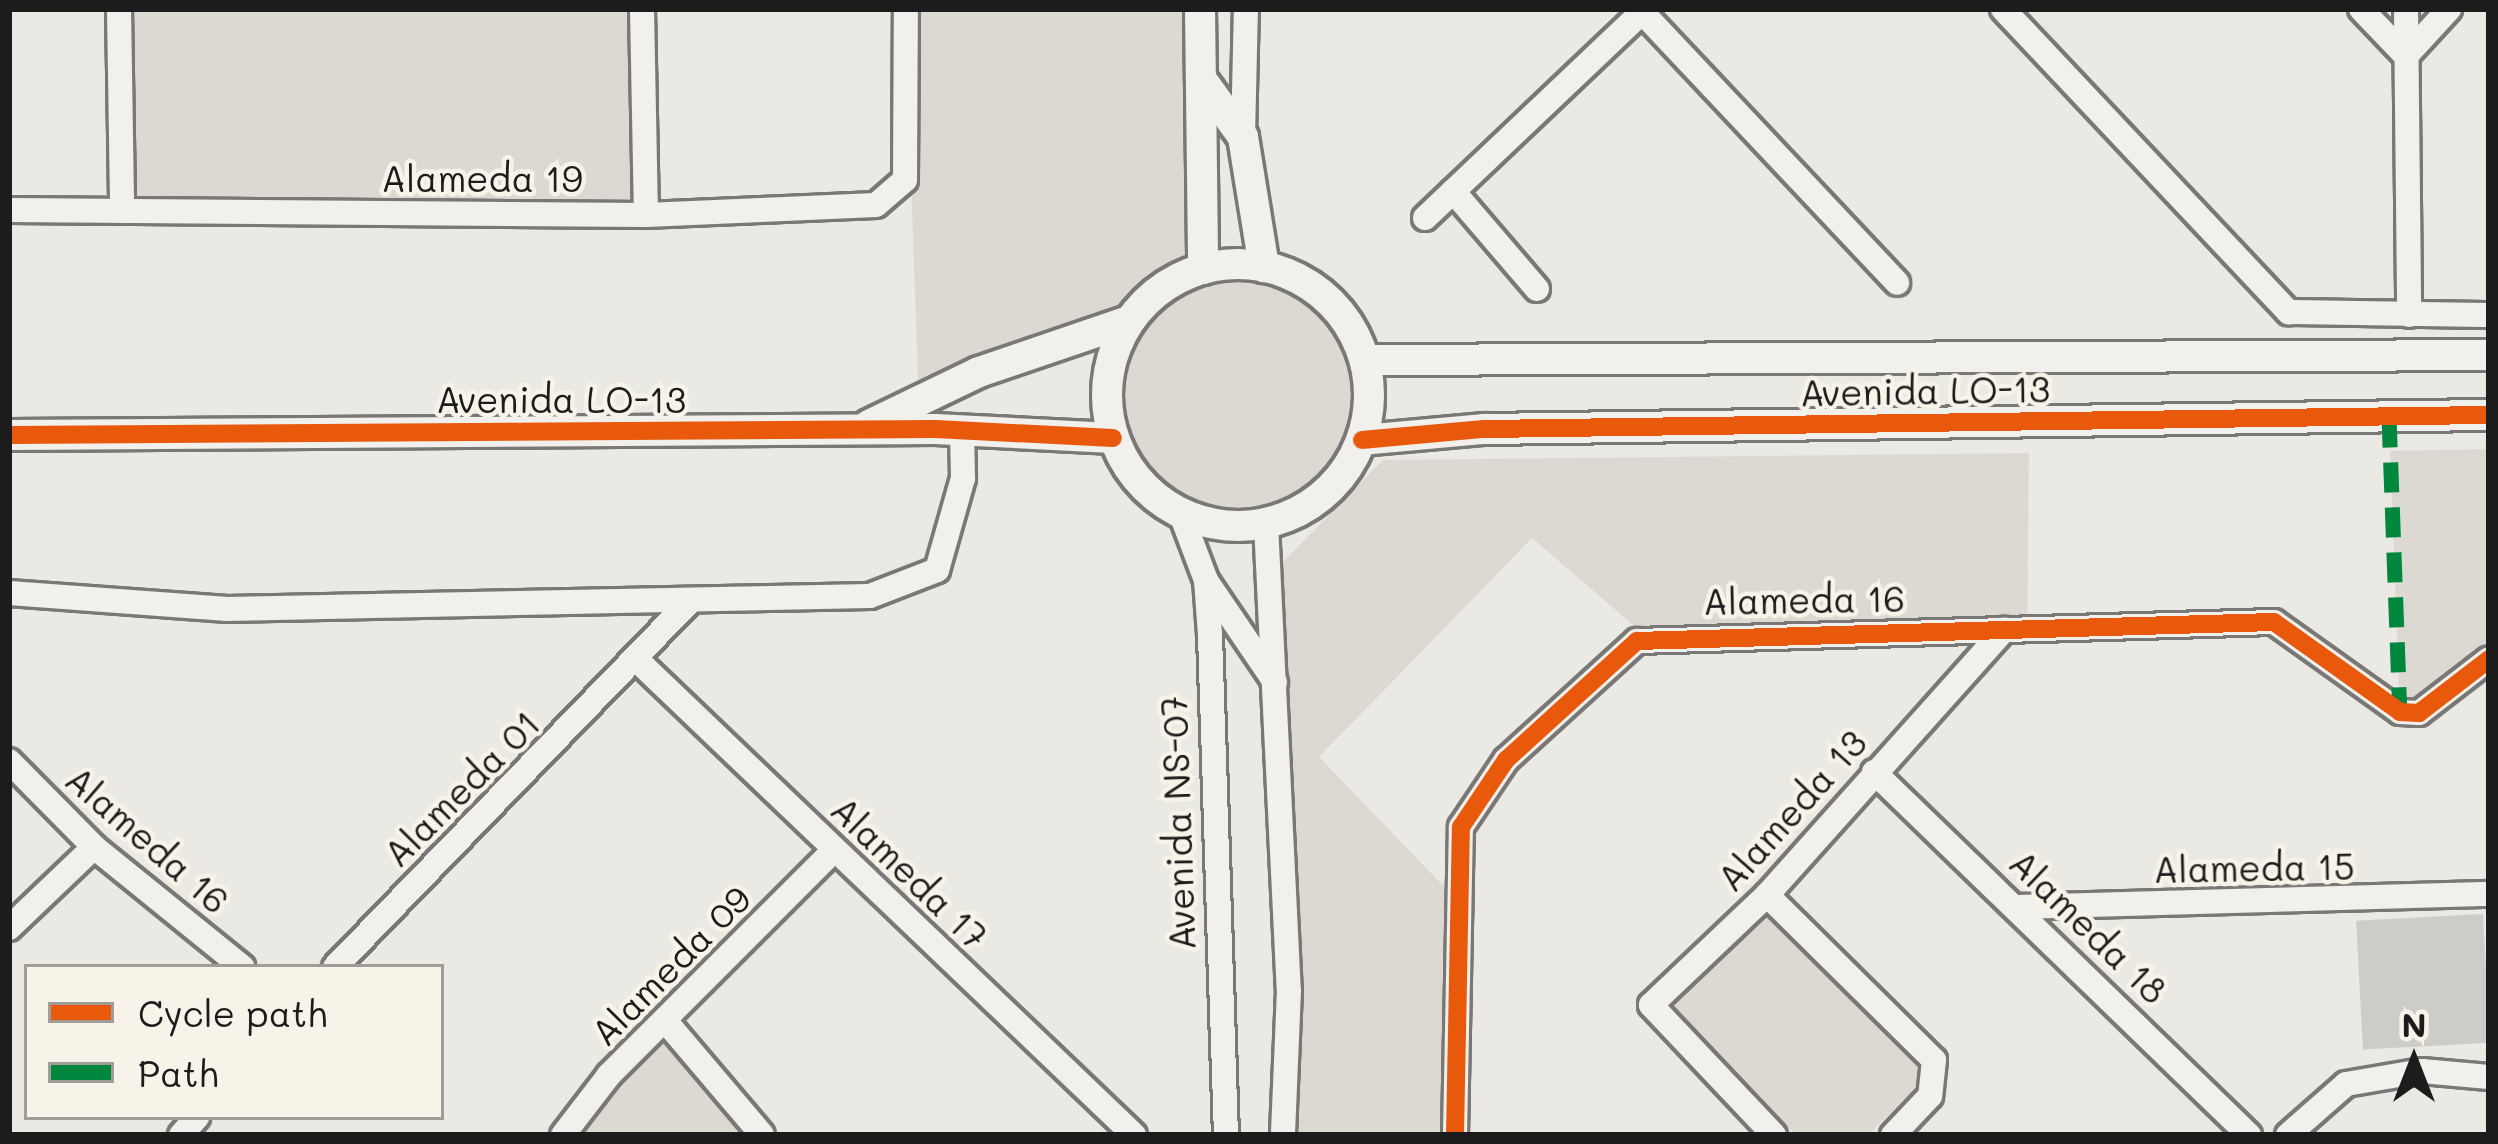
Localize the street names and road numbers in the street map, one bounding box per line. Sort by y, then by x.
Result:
street label: Alameda 19 [381,156,583,200]
street label: Avenida LO-13 [1800,366,2050,414]
street label: Avenida LO-13 [436,377,686,421]
street label: Alameda 16 [1703,576,1905,622]
street label: Avenida NS-07 [1151,695,1203,951]
street label: Alameda 01 [374,701,548,875]
street label: Alameda 13 [1708,721,1874,899]
street label: Alameda 16 [58,756,238,922]
street label: Alameda 17 [823,787,997,957]
street label: Alameda 18 [2001,840,2177,1012]
street label: Alameda 15 [2153,844,2355,890]
street label: Alameda 09 [581,876,759,1054]

